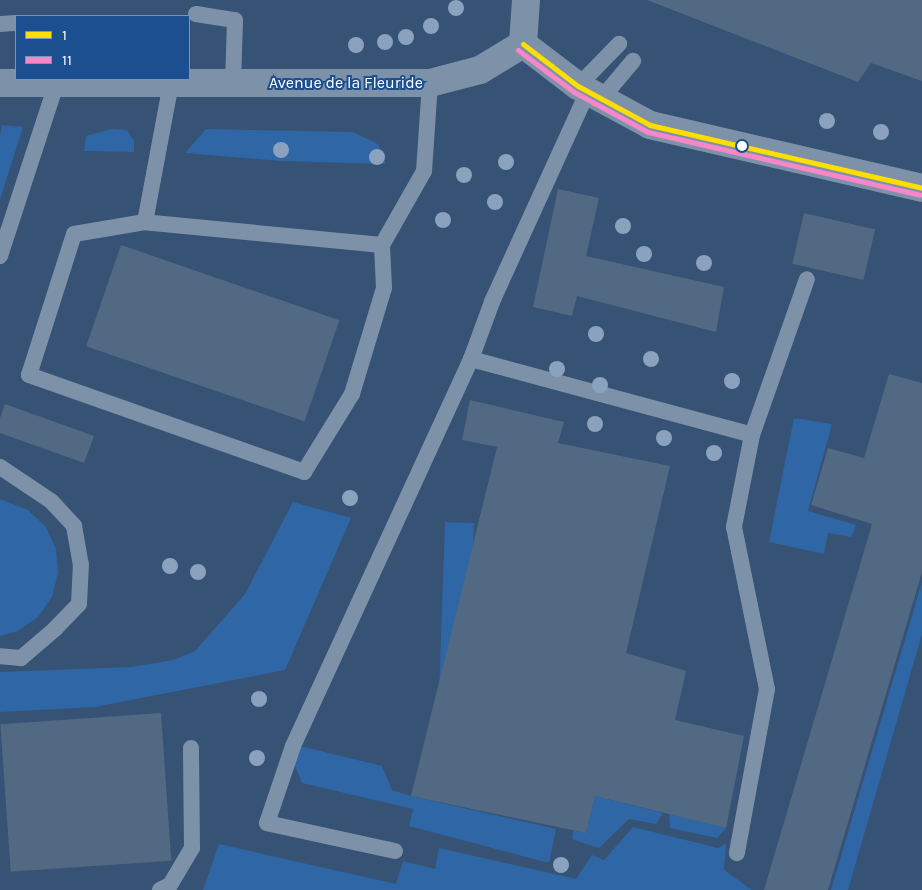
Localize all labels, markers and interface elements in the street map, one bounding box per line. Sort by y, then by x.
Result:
legend [15,15,190,80]
text: 1 [62,26,67,44]
text: 11 [62,51,72,69]
street label: Avenue de la Fleuride [269,73,423,93]
unlabelled marker [737,141,747,151]

